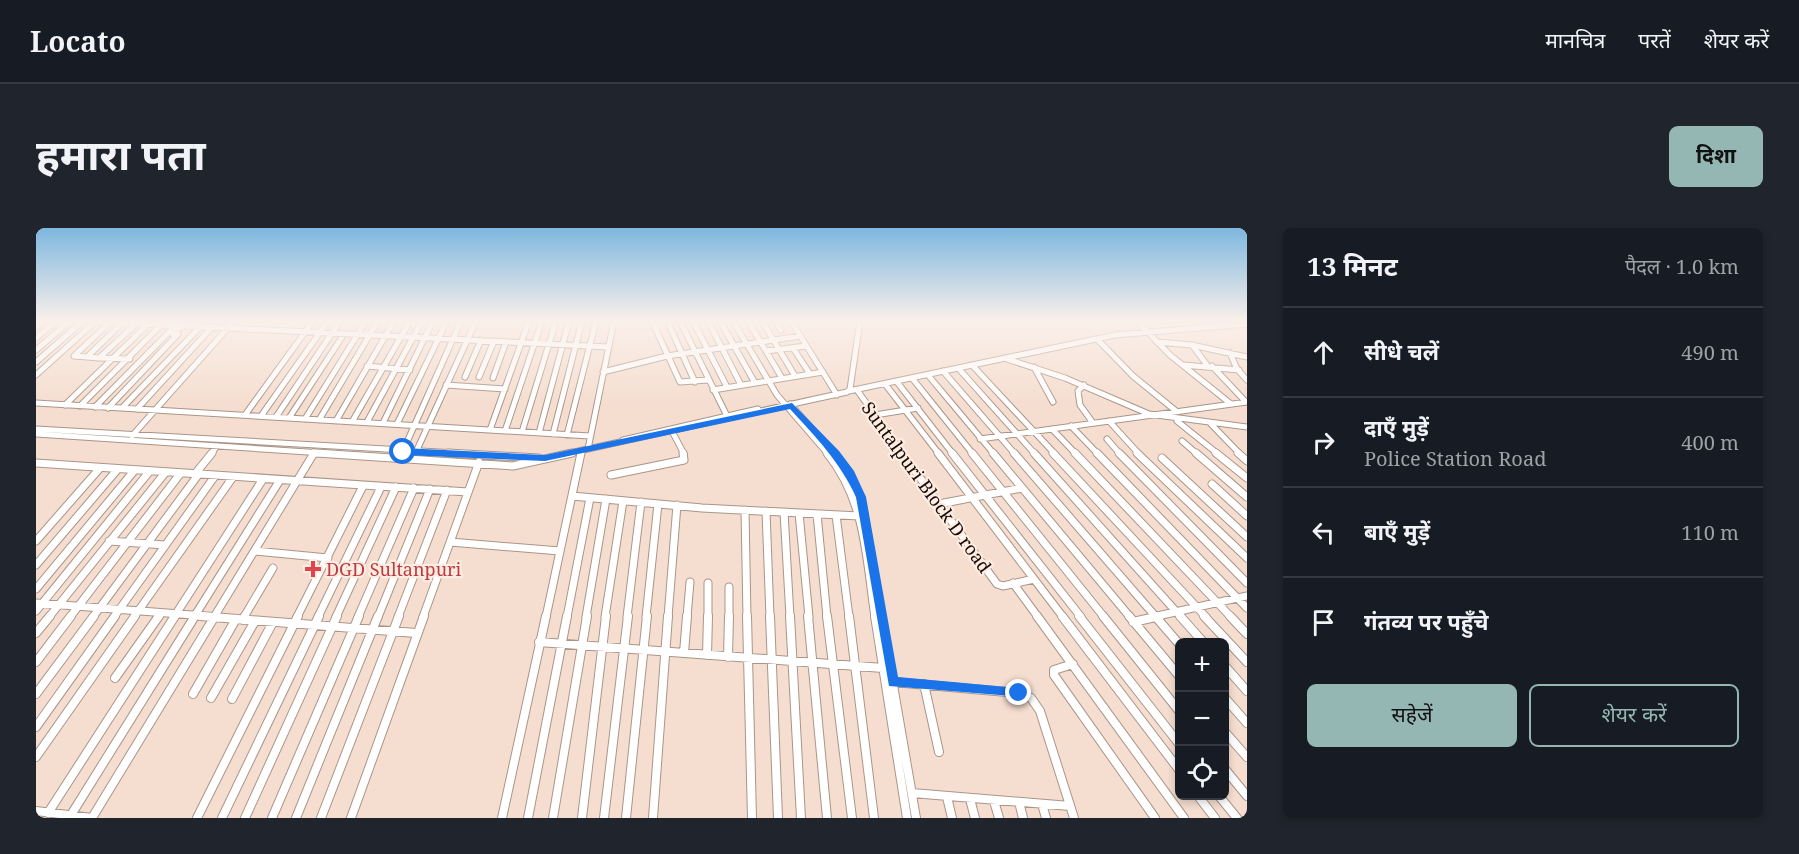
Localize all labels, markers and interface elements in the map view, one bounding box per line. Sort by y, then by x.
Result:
text: Locato [30,22,126,60]
text: मानचित्र [1545,26,1605,54]
text: परतें [1638,26,1671,54]
text: शेयर करें [1704,26,1769,54]
text: हमारा पता [36,125,206,182]
button: दिशा [1669,126,1763,187]
text: 13 मिनट [1307,248,1398,284]
text: पैदल · 1.0 km [1625,253,1739,280]
icon: ahead [1307,336,1340,369]
text: सीधे चलें [1364,336,1439,366]
text: 490 m [1681,339,1739,366]
street label: Suntalpuri Block D road [857,397,997,577]
text: दाएँ मुड़ें [1364,412,1429,442]
icon: right [1307,426,1340,459]
text: 400 m [1681,429,1739,456]
route start [389,438,415,464]
text: Police Station Road [1364,445,1546,472]
icon: left [1307,516,1340,549]
text: बाएँ मुड़ें [1364,516,1430,546]
text: 110 m [1681,519,1739,546]
place label: DGD Sultanpuri [326,557,462,581]
marker: DGD Sultanpuri [304,560,322,578]
icon: arrive [1307,606,1340,639]
text: गंतव्य पर पहुँचे [1364,606,1489,636]
map controls [1175,638,1229,800]
button: + [1175,638,1229,692]
route end [1005,679,1031,705]
button: सहेजें [1307,684,1517,747]
button: शेयर करें [1529,684,1739,747]
button: − [1175,692,1229,746]
button: locate [1175,746,1229,800]

